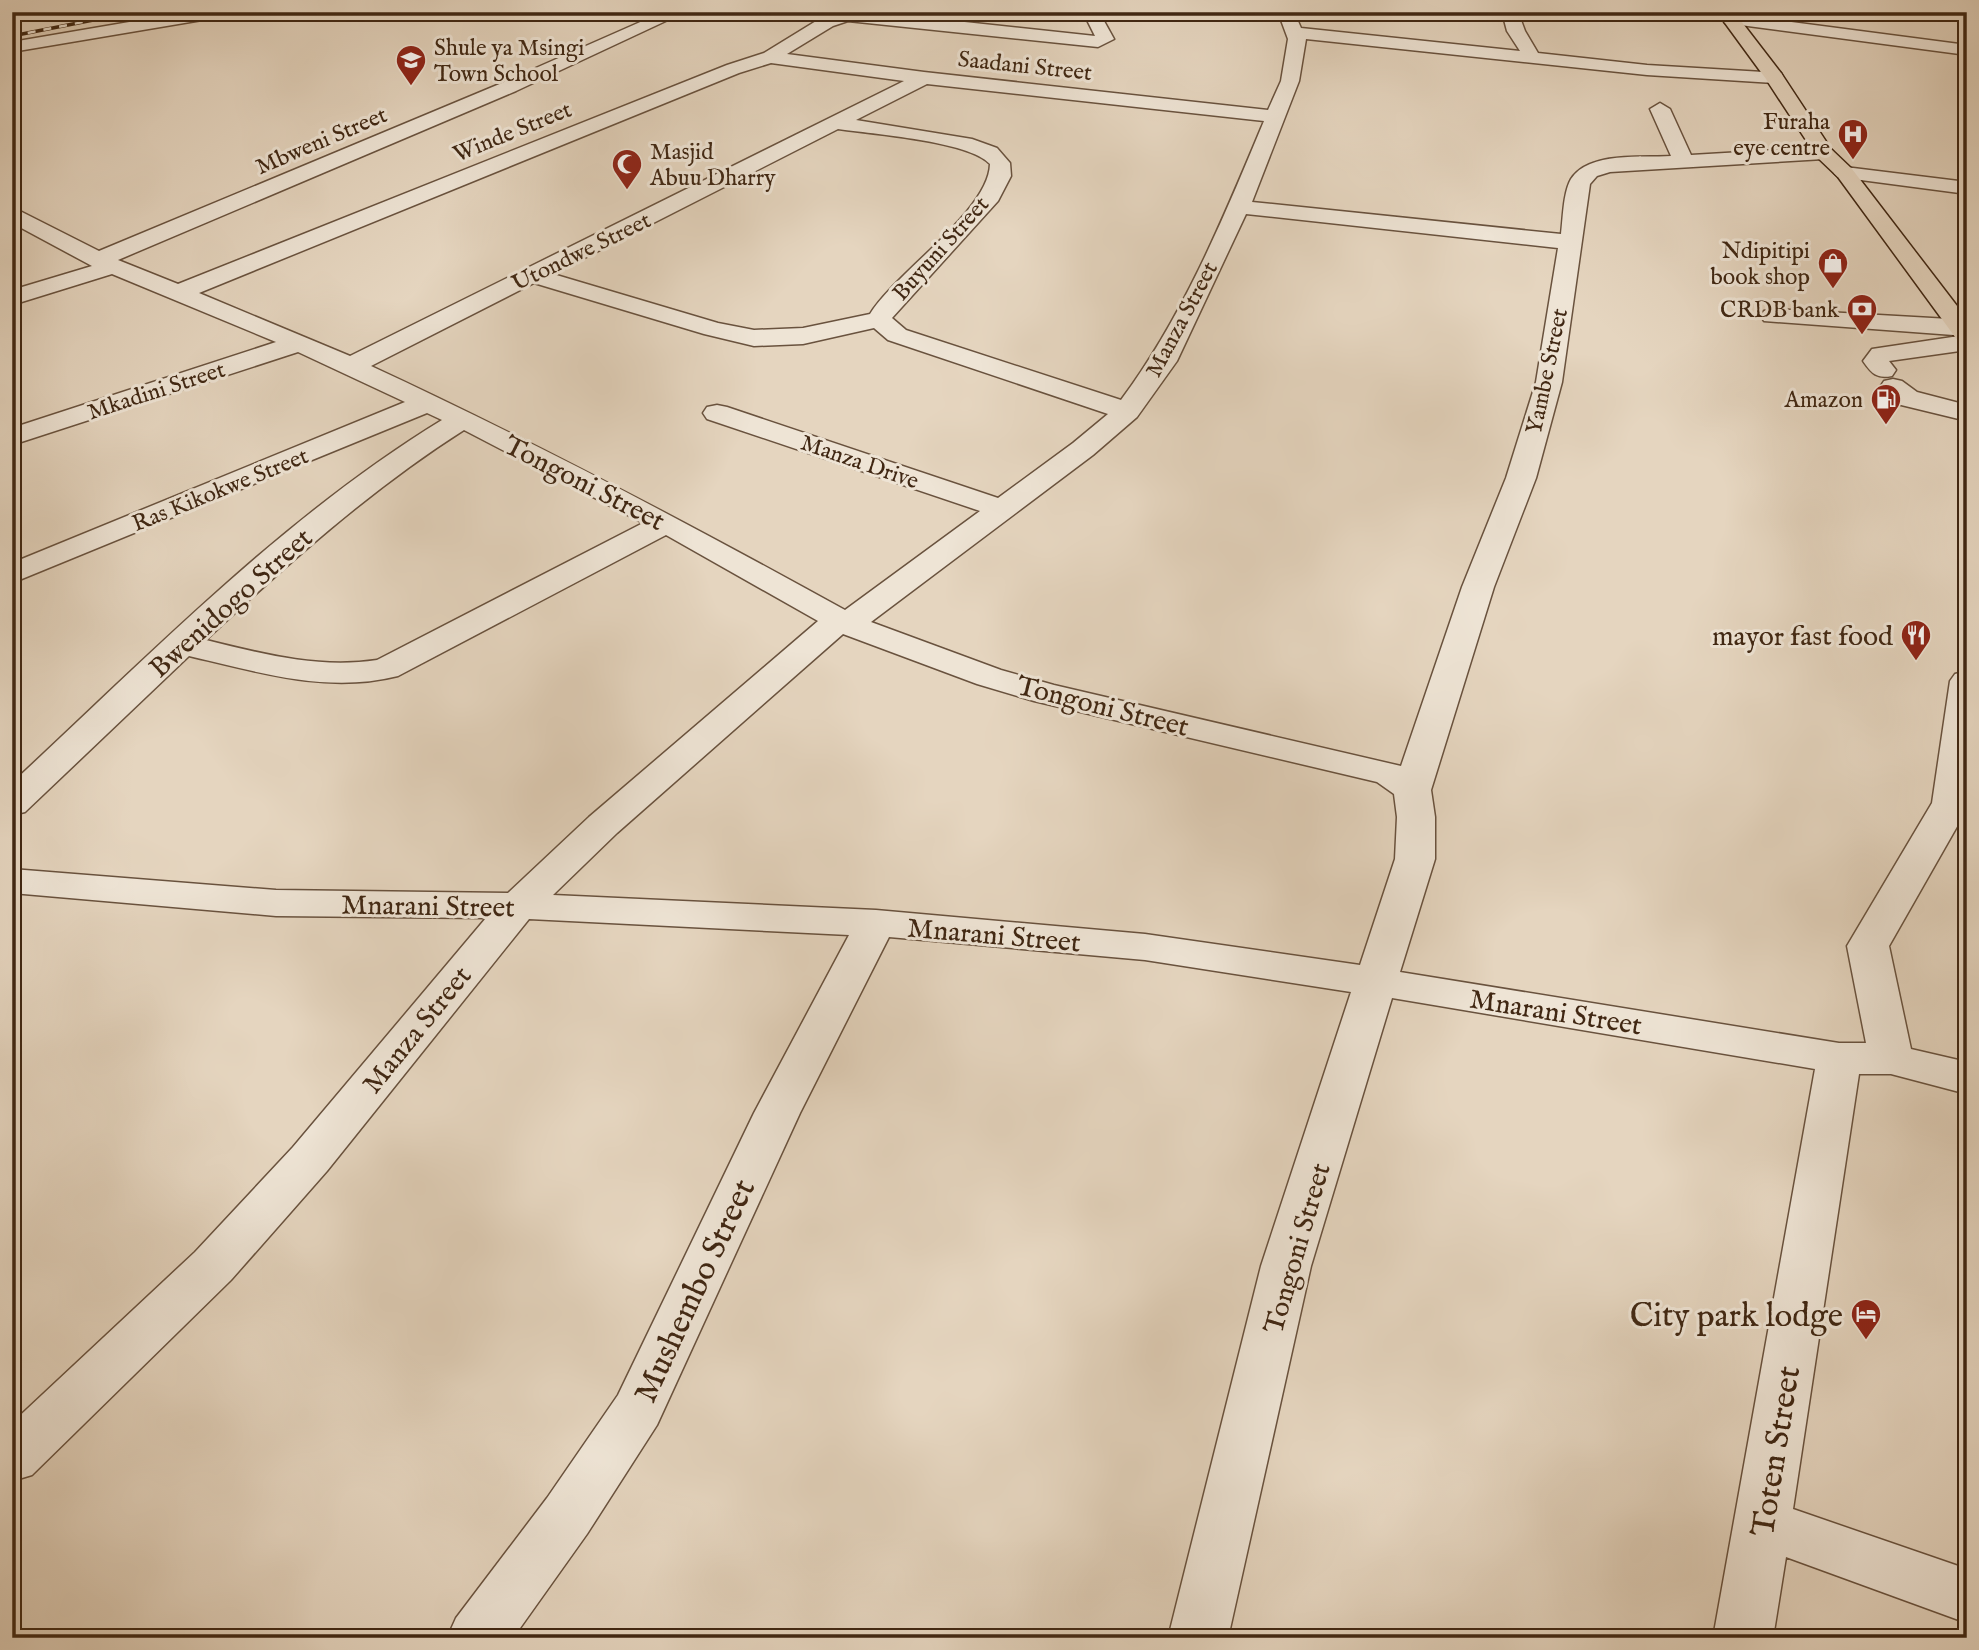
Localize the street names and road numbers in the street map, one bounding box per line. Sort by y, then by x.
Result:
street label: Saadani Street [956,45,1093,88]
street label: Winde Street [449,95,576,169]
street label: Mbweni Street [252,101,392,182]
street label: Buyuni Street [887,191,996,307]
street label: Utondwe Street [507,206,656,299]
street label: Manza Street [1140,257,1225,382]
street label: Yambe Street [1520,306,1575,437]
street label: Mkadini Street [84,356,229,427]
street label: Tongoni Street [498,429,671,540]
street label: Manza Drive [797,429,922,496]
street label: Ras Kikokwe Street [128,442,313,539]
street label: Bwenidogo Street [143,521,321,686]
street label: Tongoni Street [1013,669,1192,746]
street label: Mnarani Street [341,888,516,927]
street label: Mnarani Street [906,911,1082,962]
street label: Manza Street [356,959,480,1101]
street label: Mnarani Street [1467,983,1645,1044]
street label: Tongoni Street [1257,1159,1340,1338]
street label: Mushembo Street [626,1173,766,1410]
street label: Toten Street [1743,1363,1811,1540]

